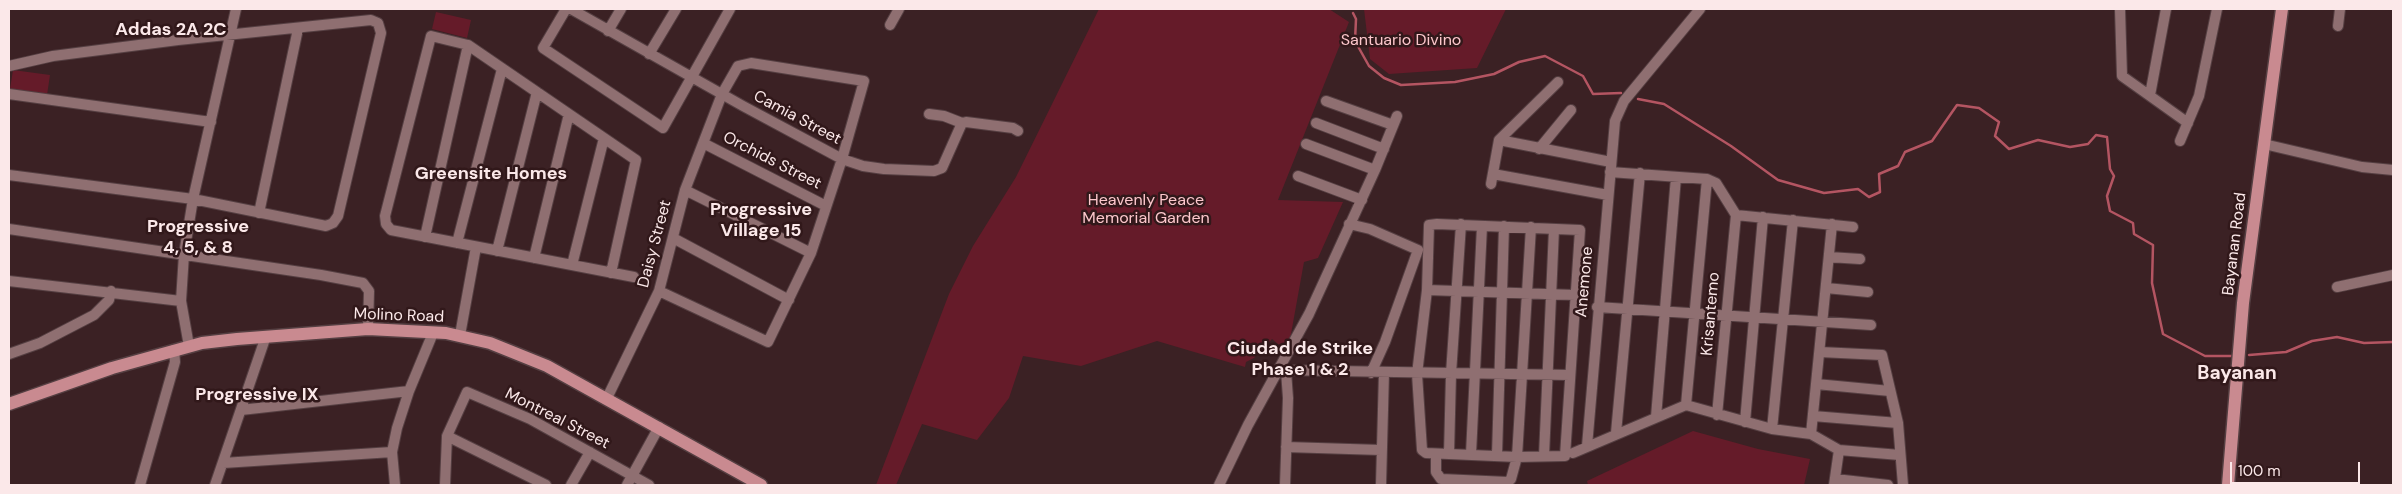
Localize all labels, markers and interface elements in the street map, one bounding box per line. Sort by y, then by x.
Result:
district label: Addas 2A 2C [115,19,227,41]
park label: Santuario Divino [1341,31,1461,51]
street label: Camia Street [750,87,844,149]
street label: Orchids Street [720,128,824,194]
district label: Greensite Homes [415,163,567,185]
park label: Heavenly Peace Memorial Garden [1082,191,1210,229]
street label: Bayanan Road [2219,191,2251,297]
street label: Daisy Street [634,198,676,290]
district label: Progressive Village 15 [710,199,812,242]
district label: Progressive 4, 5, & 8 [147,216,249,258]
street label: Anemone [1572,246,1598,318]
street label: Krisantemo [1698,271,1724,357]
street label: Molino Road [353,305,445,327]
district label: Ciudad de Strike Phase 1 & 2 [1227,338,1373,380]
district label: Bayanan [2197,363,2277,385]
district label: Progressive IX [195,384,319,406]
street label: Montreal Street [501,384,613,454]
scale bar [2232,452,2362,484]
text: 100 m [2238,461,2281,481]

